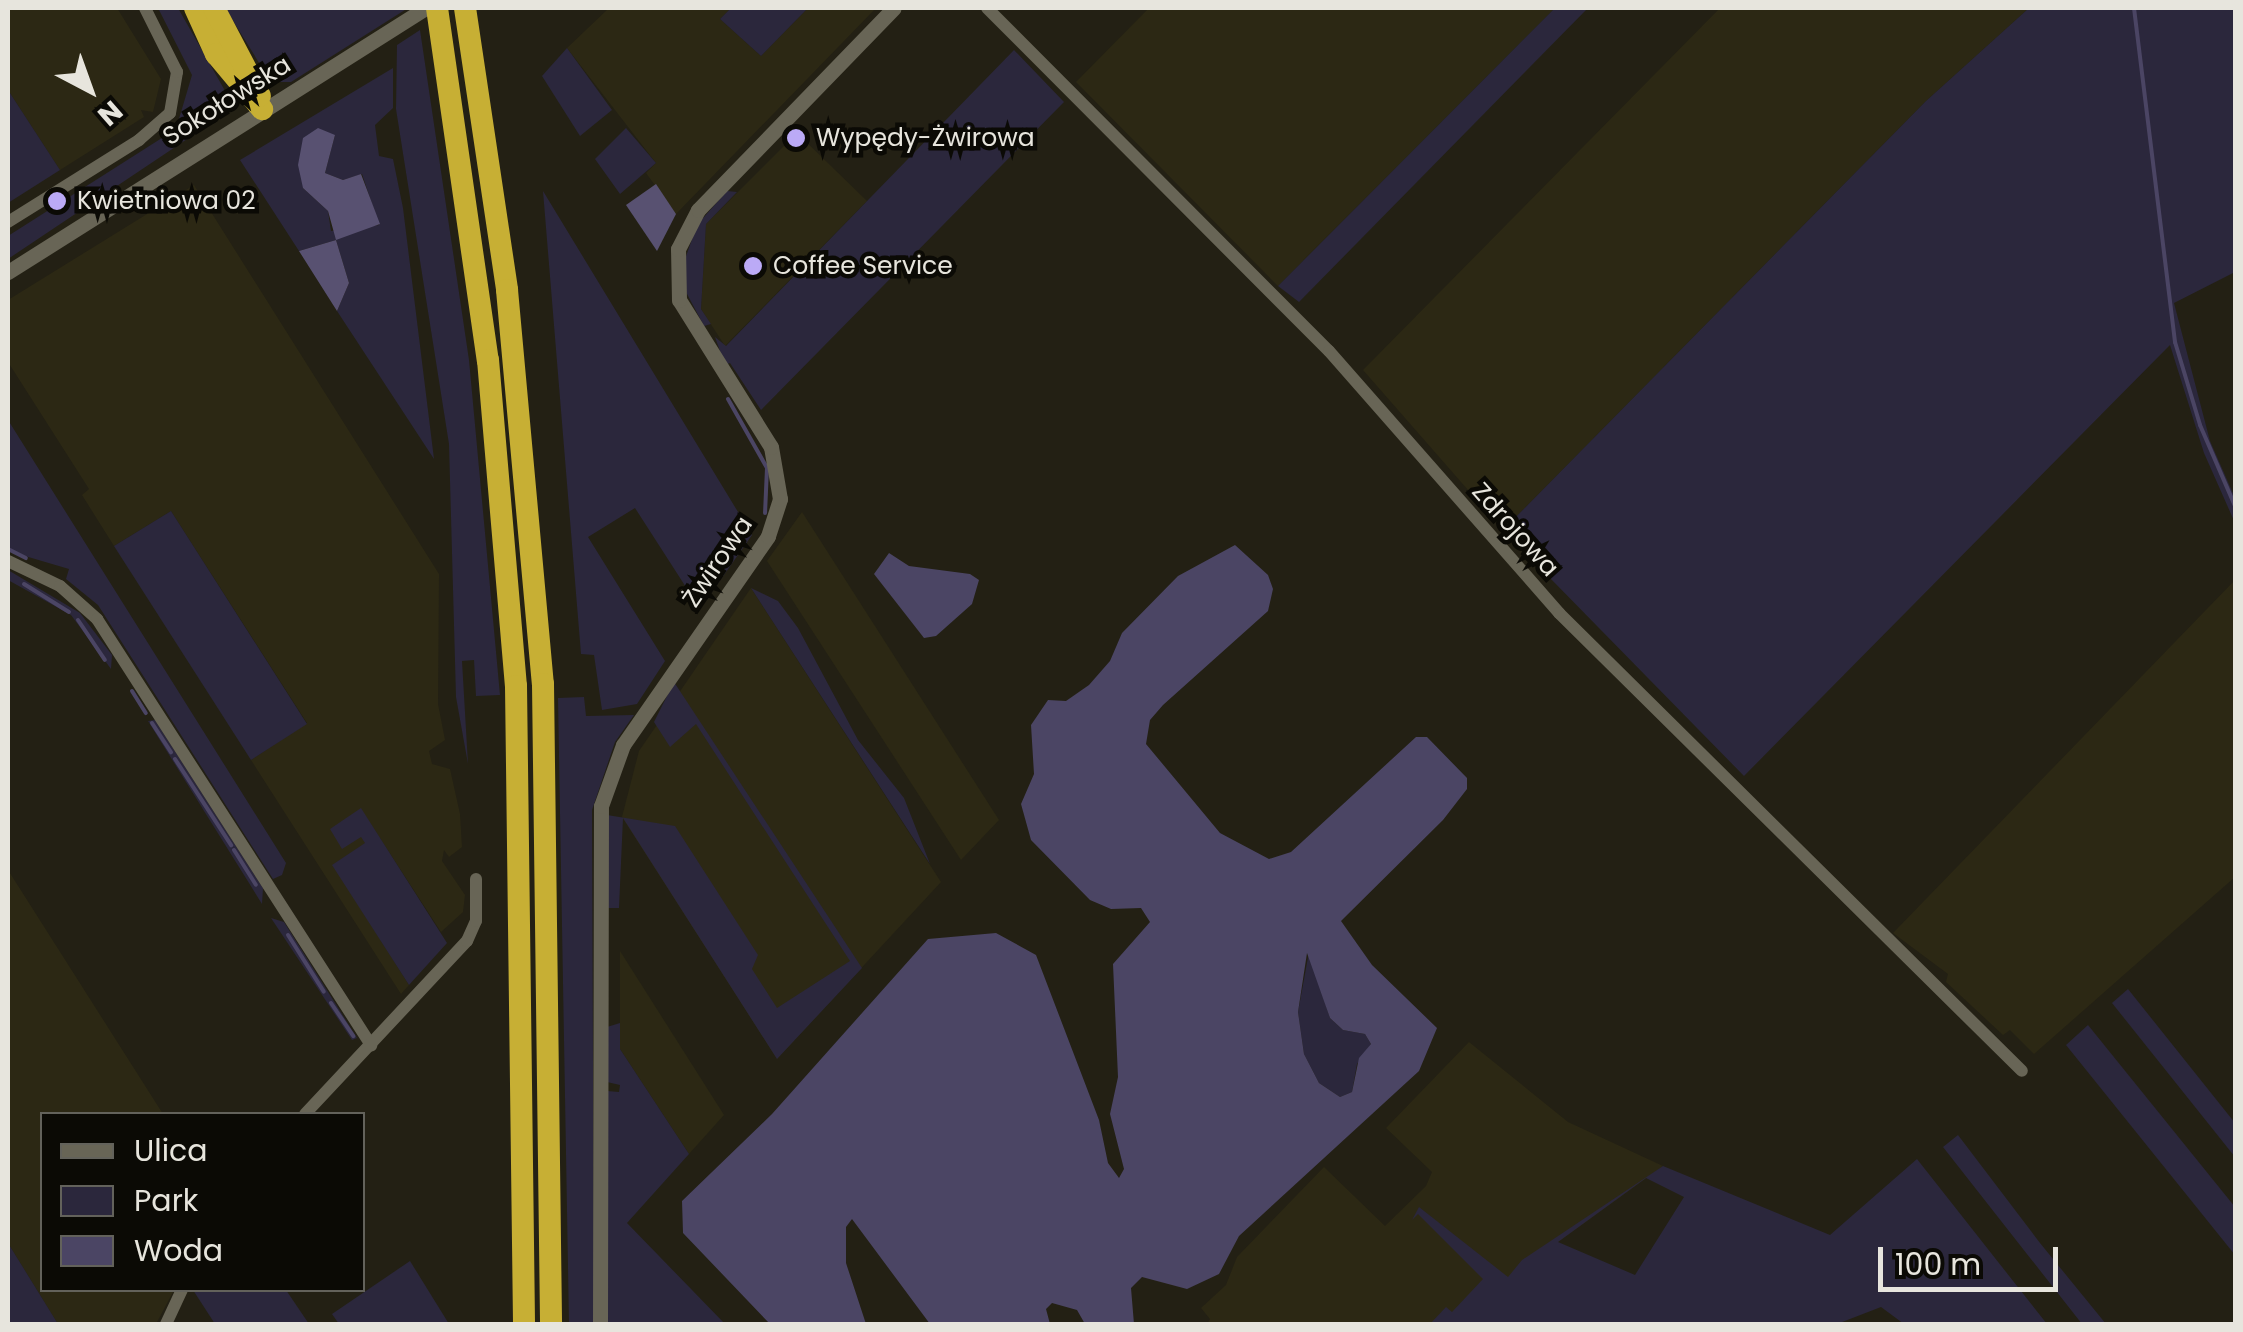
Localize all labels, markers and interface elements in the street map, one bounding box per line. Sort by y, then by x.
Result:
north arrow [40,40,140,140]
street label: Sokołowska [158,50,296,152]
text: N [89,91,131,135]
place label: Wypędy-Żwirowa [816,123,1035,153]
marker: Wypędy-Żwirowa [785,127,807,149]
place label: Kwietniowa 02 [77,186,256,216]
marker: Kwietniowa 02 [46,190,68,212]
place label: Coffee Service [773,251,953,281]
marker: Coffee Service [742,255,764,277]
street label: Zdrojowa [1465,477,1565,583]
street label: Żwirowa [677,511,759,613]
legend [40,1112,365,1292]
text: Ulica [134,1129,208,1172]
text: Park [134,1179,198,1222]
scale bar [1883,1227,2063,1289]
text: Woda [134,1229,223,1272]
text: 100 m [1895,1243,1981,1286]

